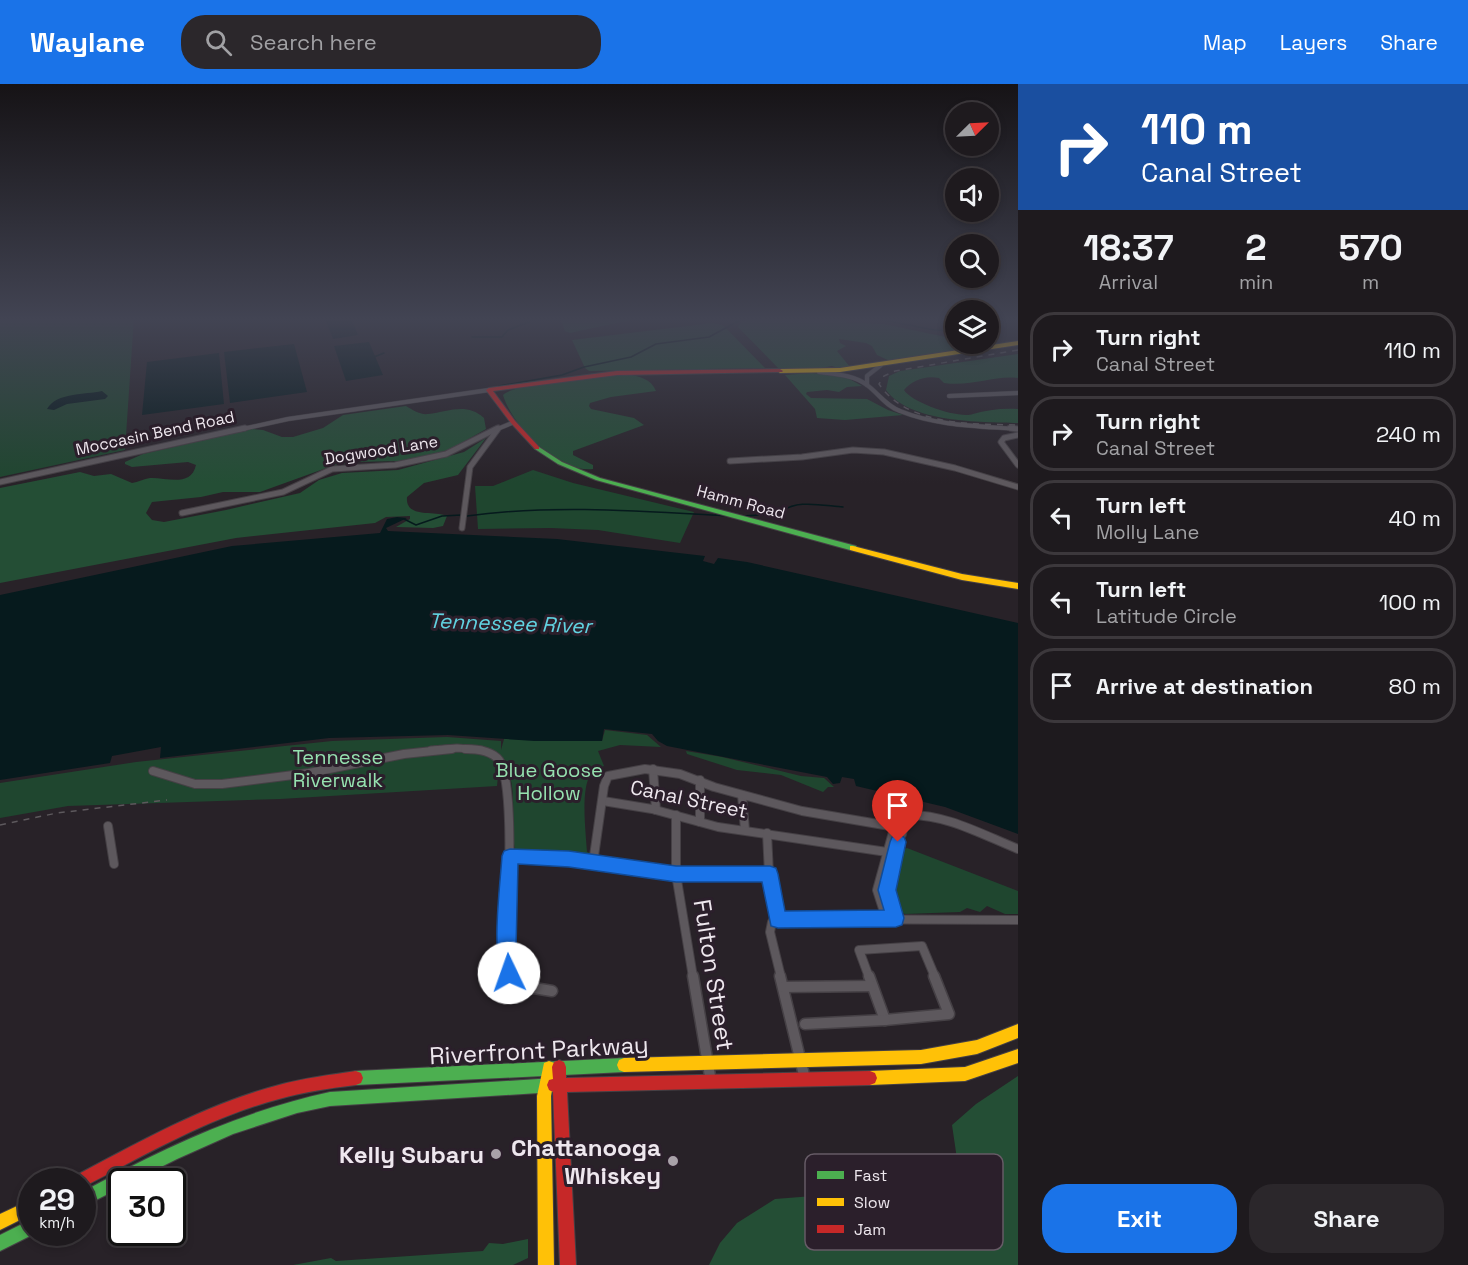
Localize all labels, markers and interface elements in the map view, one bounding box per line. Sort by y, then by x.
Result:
search box [181,15,601,69]
text: Waylane [30,24,145,60]
icon: search [202,26,235,59]
text: Search here [250,28,377,56]
text: Map [1203,29,1247,56]
text: Layers [1280,29,1347,56]
text: Share [1380,29,1438,56]
north arrow [945,102,999,156]
map controls [945,102,999,354]
text: 110 m [1141,103,1253,156]
icon: right [1042,108,1120,186]
text: Canal Street [1141,155,1302,190]
button: sound [945,168,999,222]
text: 18:37 [1083,225,1174,271]
text: 2 [1245,225,1267,271]
text: 570 [1338,225,1403,271]
button: search [945,234,999,288]
text: Arrival [1099,269,1158,295]
text: min [1239,269,1273,295]
text: m [1362,269,1379,295]
button: layers [945,300,999,354]
text: Turn right [1096,323,1201,351]
icon: right [1045,333,1078,366]
text: 110 m [1384,336,1441,364]
text: Canal Street [1096,351,1215,377]
street label: Moccasin Bend Road [74,406,236,460]
text: Turn right [1096,407,1201,435]
icon: right [1045,417,1078,450]
text: 240 m [1376,420,1441,448]
street label: Dogwood Lane [323,431,439,469]
text: Canal Street [1096,435,1215,461]
street label: Hamm Road [695,480,787,524]
text: Turn left [1096,491,1186,519]
icon: left [1045,501,1078,534]
text: 40 m [1389,504,1441,532]
text: Molly Lane [1096,519,1199,545]
text: Turn left [1096,575,1186,603]
icon: left [1045,585,1078,618]
text: 100 m [1379,588,1441,616]
text: Latitude Circle [1096,603,1237,629]
water label: Tennessee River [428,607,594,639]
icon: arrive [1045,669,1078,702]
text: Arrive at destination [1096,672,1313,700]
text: 80 m [1389,672,1441,700]
park label: Tennesse Riverwalk [293,744,383,793]
park label: Blue Goose Hollow [495,757,603,806]
street label: Canal Street [628,774,750,824]
pin [872,780,923,842]
icon: arrive [881,789,914,822]
street label: Fulton Street [687,897,741,1053]
position arrow [477,941,541,1005]
street label: Riverfront Parkway [429,1029,649,1071]
place label: Chattanooga Whiskey [511,1132,661,1191]
place label: Kelly Subaru [339,1139,484,1170]
marker: Kelly Subaru [489,1147,503,1161]
marker: Chattanooga Whiskey [666,1154,680,1168]
legend [805,1154,1003,1250]
text: Fast [854,1165,887,1186]
speed limit sign: 30 [108,1168,186,1246]
text: 29 [39,1180,75,1219]
button: Exit [1042,1184,1237,1253]
button: Share [1249,1184,1444,1253]
text: Slow [854,1192,890,1213]
text: km/h [39,1213,75,1232]
text: Jam [854,1219,886,1240]

